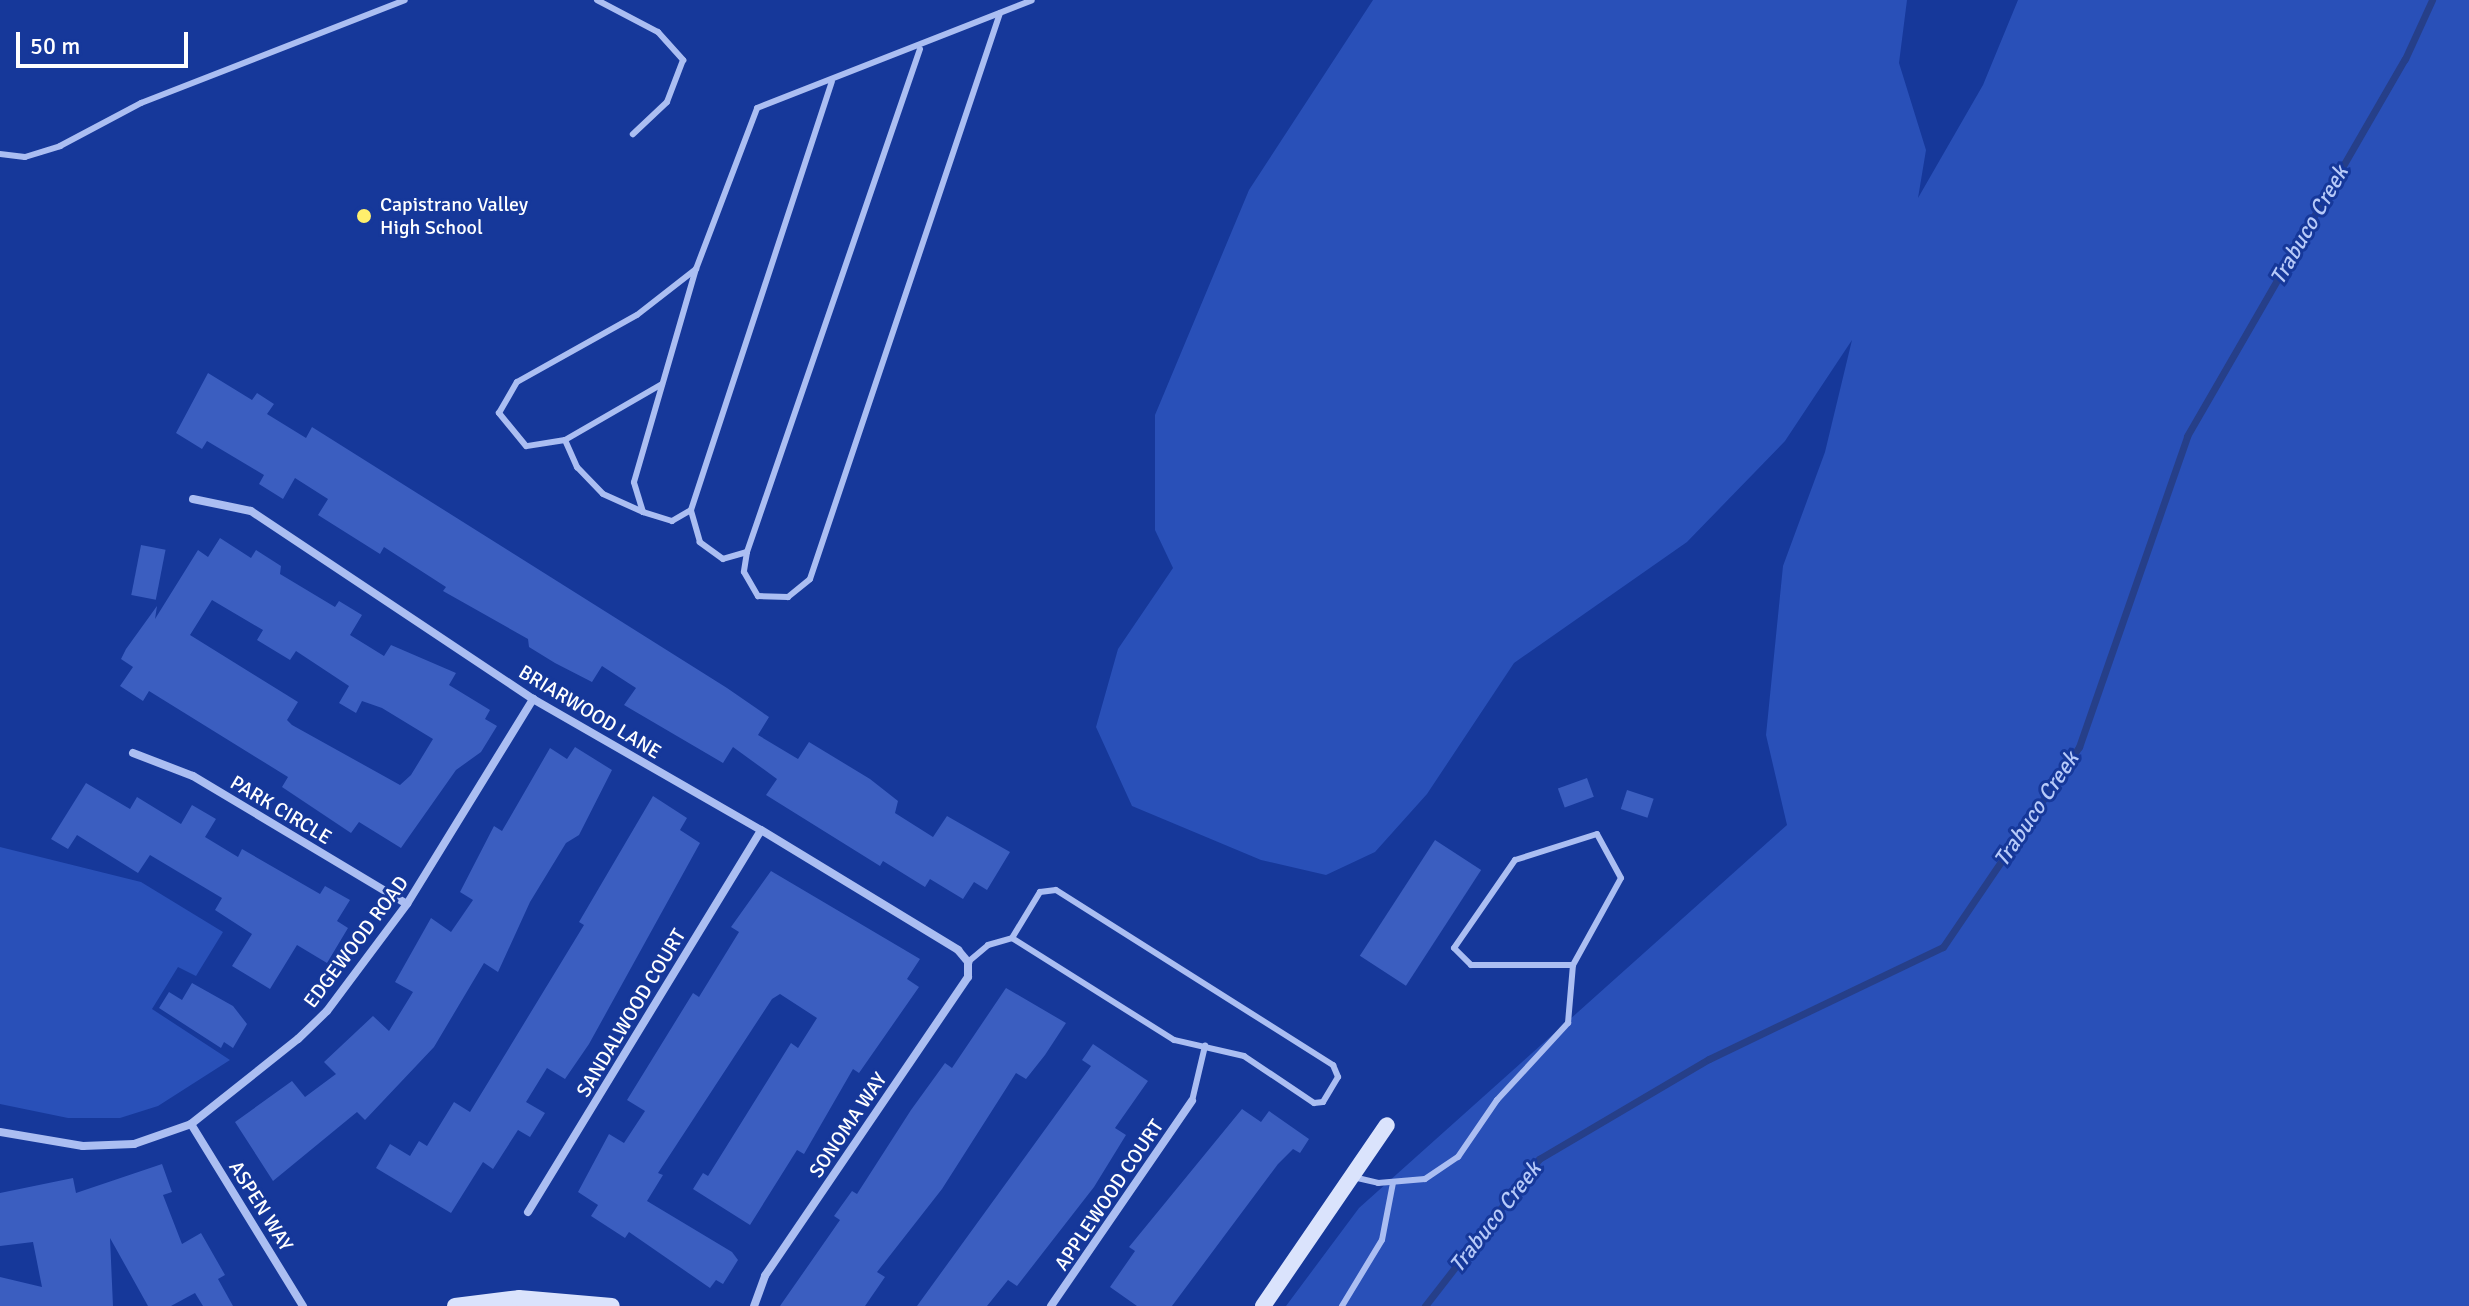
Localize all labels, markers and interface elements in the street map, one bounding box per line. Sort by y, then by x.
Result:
scale bar [20,16,192,66]
text: 50 m [30,31,80,61]
water label: Trabuco Creek [2264,161,2354,289]
place label: Capistrano Valley High School [380,192,528,239]
marker: Capistrano Valley High School [355,207,373,225]
street label: BRIARWOOD LANE [514,660,666,764]
water label: Trabuco Creek [1988,746,2084,872]
street label: PARK CIRCLE [226,770,336,850]
street label: EDGEWOOD ROAD [299,871,413,1013]
street label: SANDALWOOD COURT [571,925,691,1101]
street label: SONOMA WAY [804,1068,892,1182]
street label: APPLEWOOD COURT [1050,1115,1168,1275]
water label: Trabuco Creek [1444,1156,1546,1278]
street label: ASPEN WAY [224,1157,298,1255]

